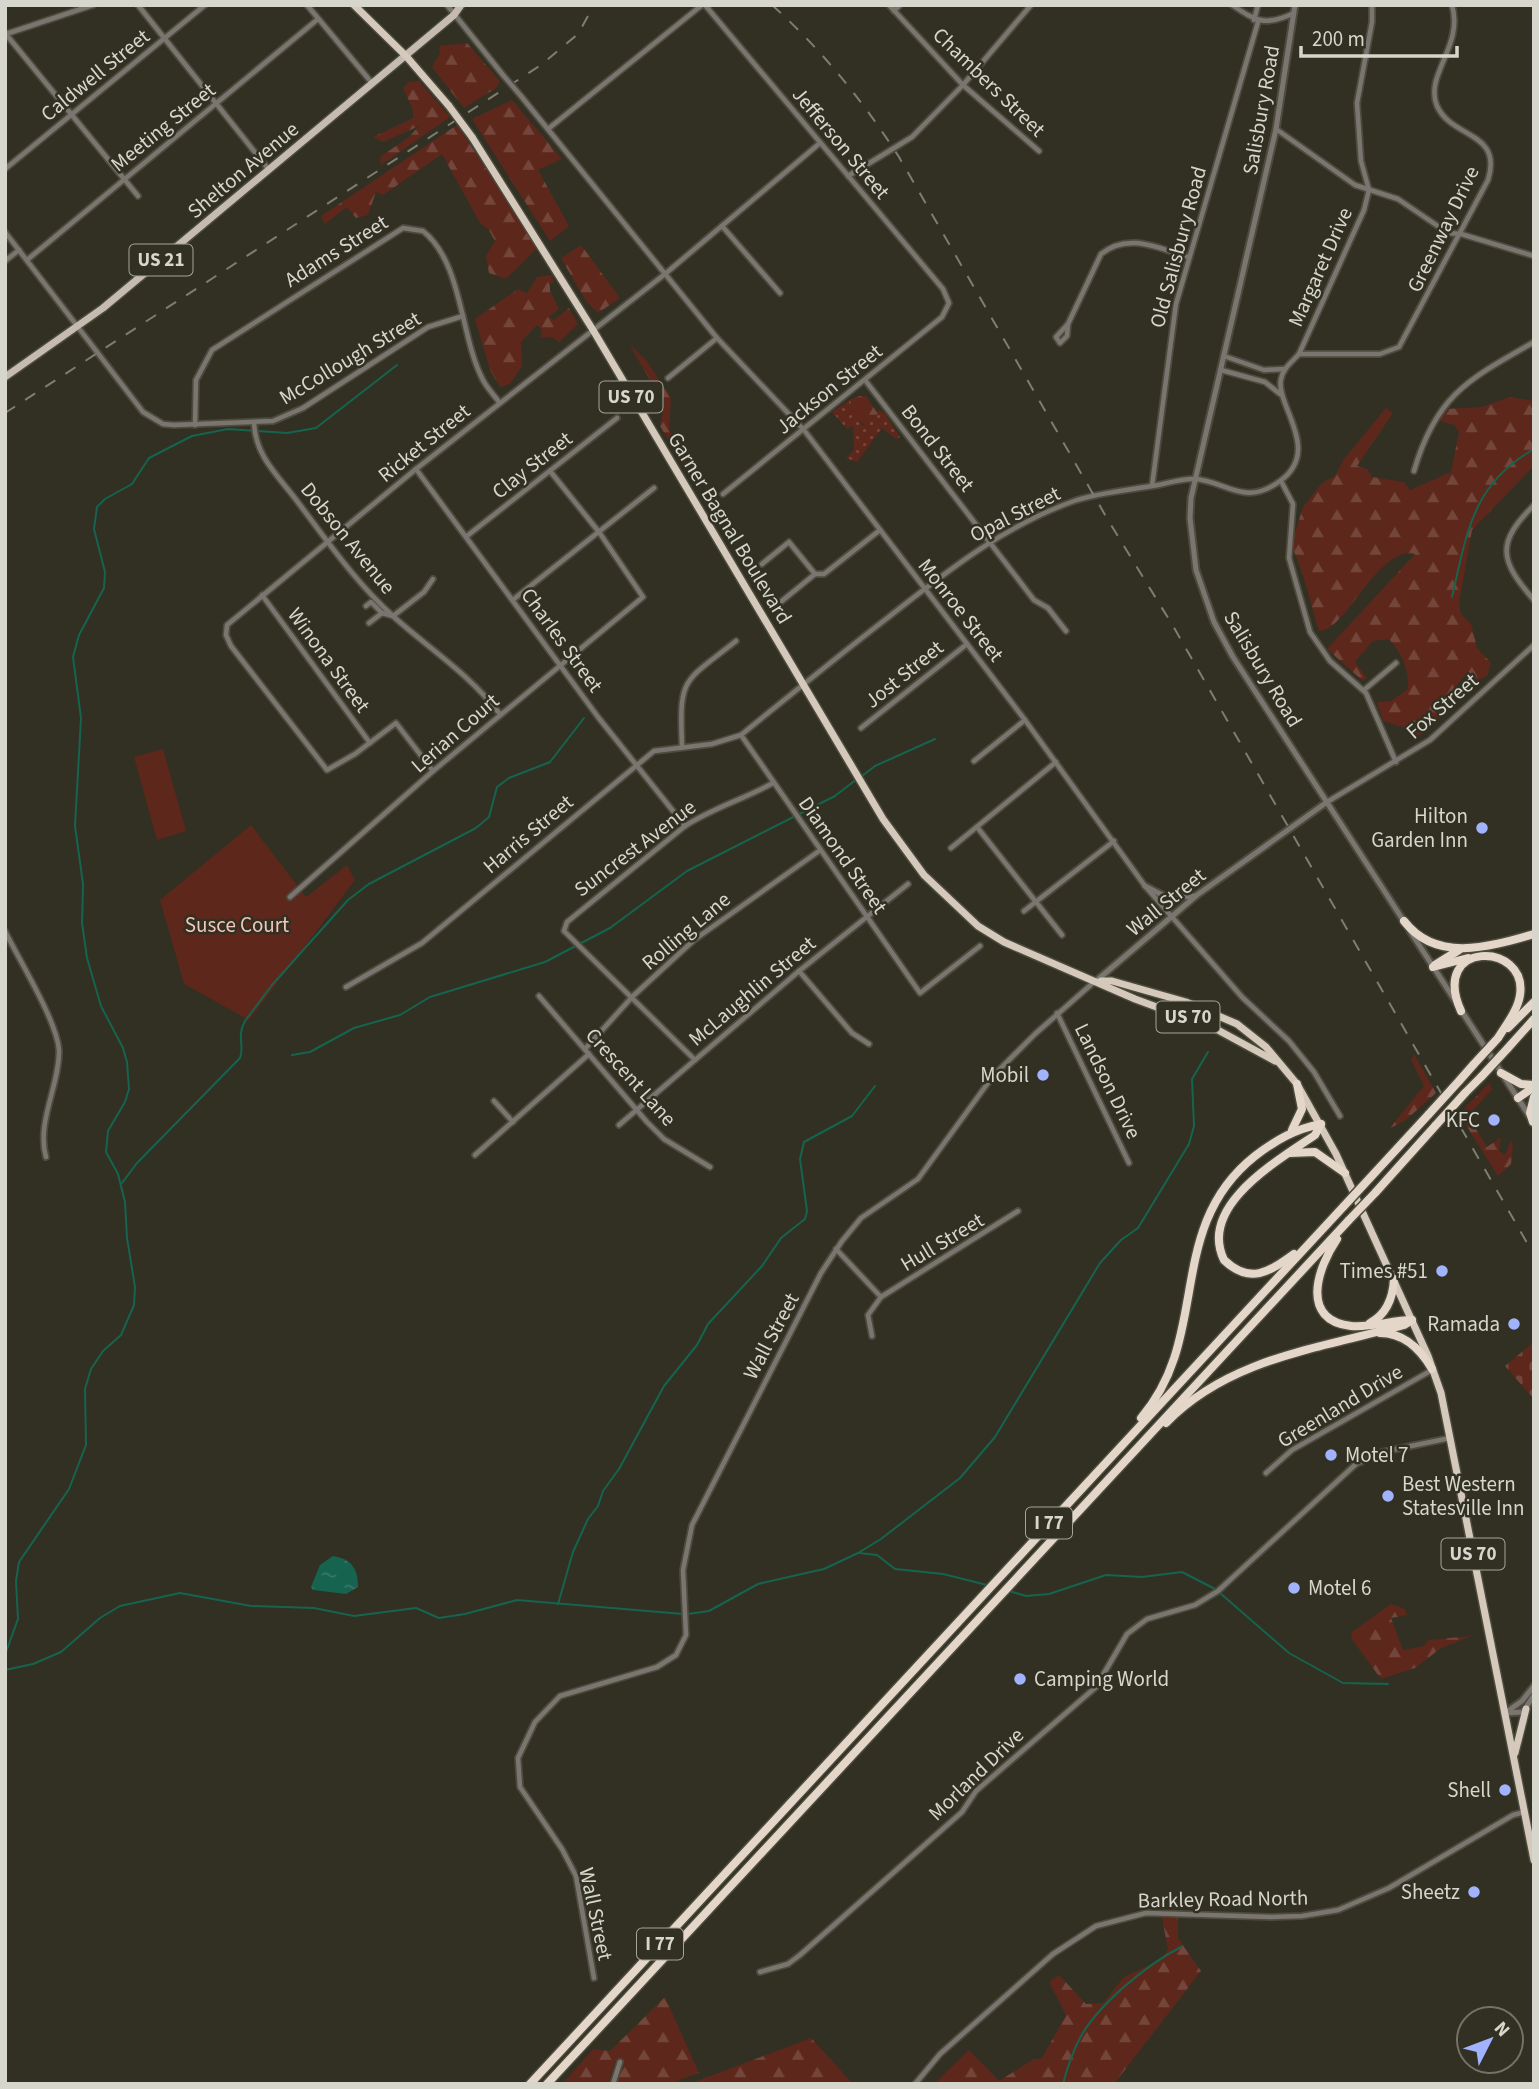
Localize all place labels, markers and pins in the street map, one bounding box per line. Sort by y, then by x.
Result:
place label: Hilton Garden Inn [1371,801,1468,855]
marker: Hilton Garden Inn [1474,820,1490,836]
place label: Mobil [980,1060,1029,1090]
marker: Mobil [1035,1067,1051,1083]
place label: KFC [1446,1105,1480,1135]
marker: KFC [1486,1112,1502,1128]
place label: Times #51 [1339,1256,1428,1286]
marker: Times #51 [1434,1263,1450,1279]
place label: Ramada [1427,1309,1500,1339]
marker: Ramada [1506,1316,1522,1332]
place label: Motel 7 [1345,1440,1409,1470]
marker: Motel 7 [1323,1447,1339,1463]
place label: Best Western Statesville Inn [1402,1469,1525,1523]
marker: Best Western Statesville Inn [1380,1488,1396,1504]
place label: Motel 6 [1308,1573,1372,1603]
marker: Motel 6 [1286,1580,1302,1596]
place label: Camping World [1034,1664,1169,1694]
marker: Camping World [1012,1671,1028,1687]
place label: Shell [1447,1775,1491,1805]
marker: Shell [1497,1782,1513,1798]
place label: Sheetz [1401,1877,1460,1907]
marker: Sheetz [1466,1884,1482,1900]

